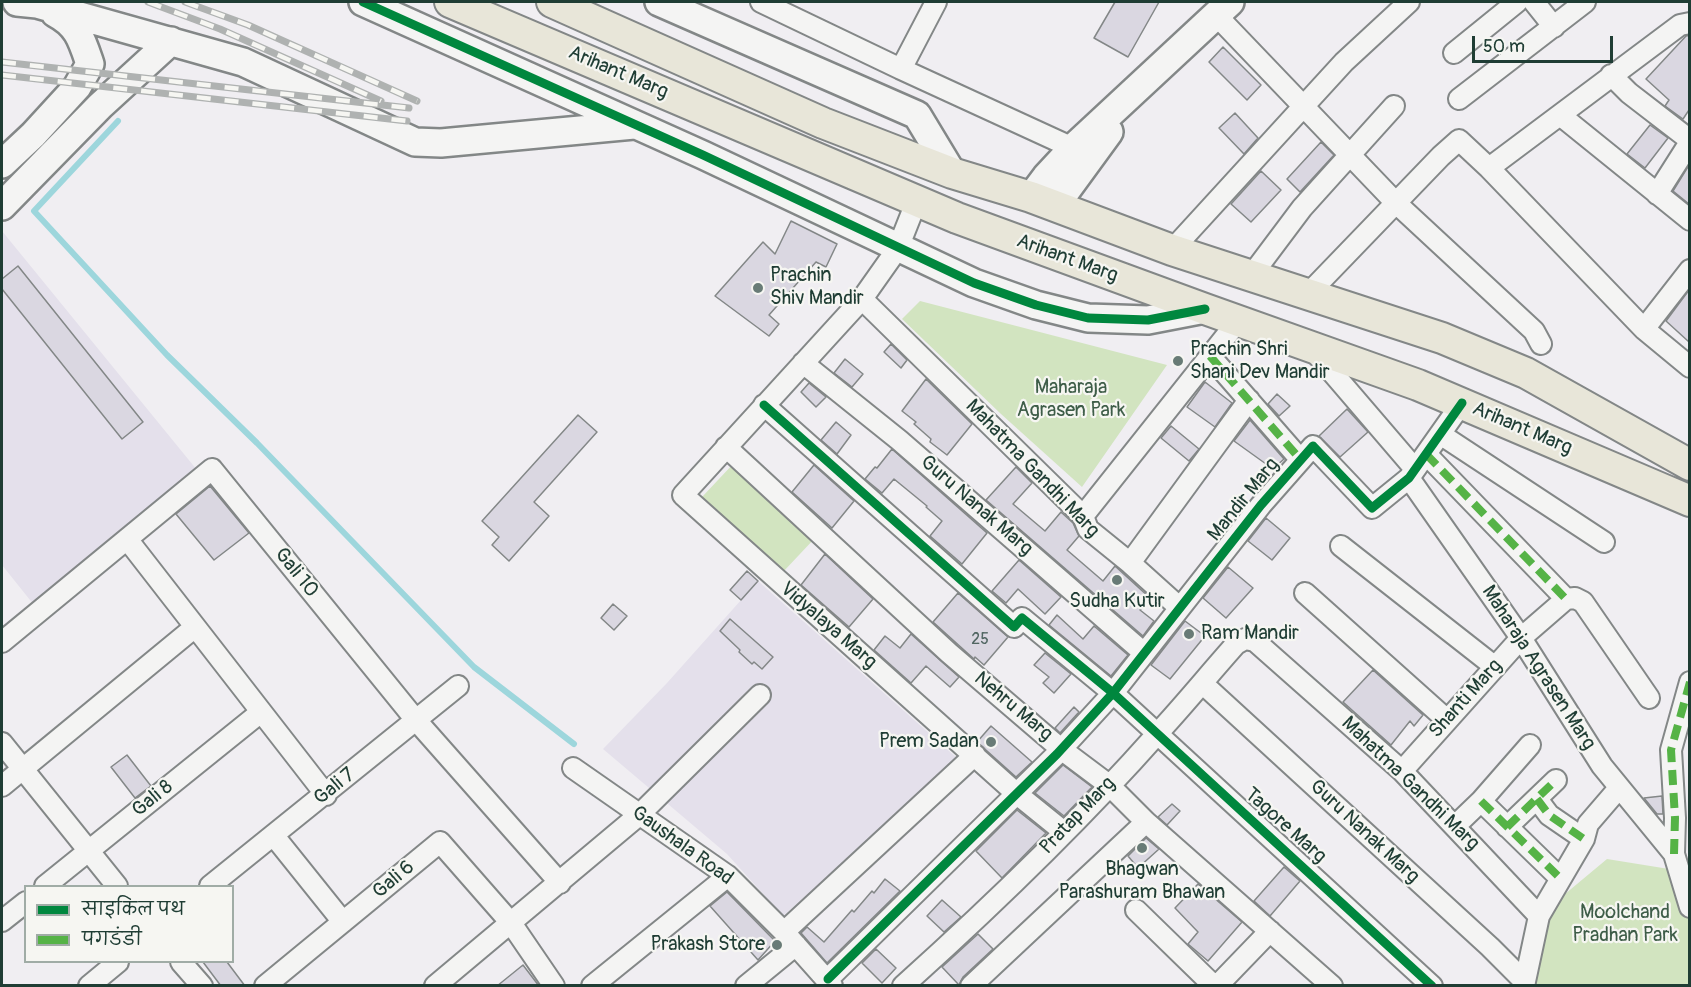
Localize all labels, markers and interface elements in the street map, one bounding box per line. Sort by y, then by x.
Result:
scale bar [1475,24,1616,62]
text: 50 m [1483,35,1525,58]
street label: Arihant Marg [564,41,672,105]
street label: Arihant Marg [1013,230,1121,288]
place label: Prachin Shiv Mandir [770,264,864,311]
marker: Prachin Shiv Mandir [751,281,765,295]
place label: Prachin Shri Shani Dev Mandir [1190,338,1330,385]
marker: Prachin Shri Shani Dev Mandir [1171,354,1185,368]
park label: Maharaja Agrasen Park [1017,376,1125,423]
street label: Mahatma Gandhi Marg [960,395,1104,543]
street label: Arihant Marg [1468,397,1576,461]
street label: Guru Nanak Marg [915,451,1037,561]
street label: Mandir Marg [1203,454,1285,546]
street label: Gali 10 [269,543,323,603]
marker: Sudha Kutir [1110,573,1124,587]
street label: Vidyalaya Marg [775,577,881,675]
street label: Maharaja Agrasen Marg [1476,581,1600,755]
place label: Sudha Kutir [1069,590,1165,614]
place label: Ram Mandir [1201,622,1299,646]
marker: Ram Mandir [1182,627,1196,641]
house number: 25 [971,630,989,650]
street label: Shanti Marg [1424,655,1508,743]
street label: Nehru Marg [969,667,1057,747]
street label: Mahatma Gandhi Marg [1336,712,1484,856]
place label: Prem Sadan [879,730,979,754]
marker: Prem Sadan [984,735,998,749]
street label: Gali 7 [310,763,360,811]
street label: Pratap Marg [1035,772,1121,860]
street label: Gali 8 [128,775,178,823]
street label: Guru Nanak Marg [1304,775,1424,889]
street label: Tagore Marg [1239,783,1331,869]
street label: Gaushala Road [627,801,737,891]
marker: Bhagwan Parashuram Bhawan [1135,841,1149,855]
street label: Gali 6 [368,856,420,904]
place label: Bhagwan Parashuram Bhawan [1059,858,1225,905]
legend [24,885,234,963]
text: साइकिल पथ [82,898,185,921]
park label: Moolchand Pradhan Park [1572,901,1678,948]
text: पगडंडी [82,928,142,951]
place label: Prakash Store [651,933,765,957]
marker: Prakash Store [770,938,784,952]

